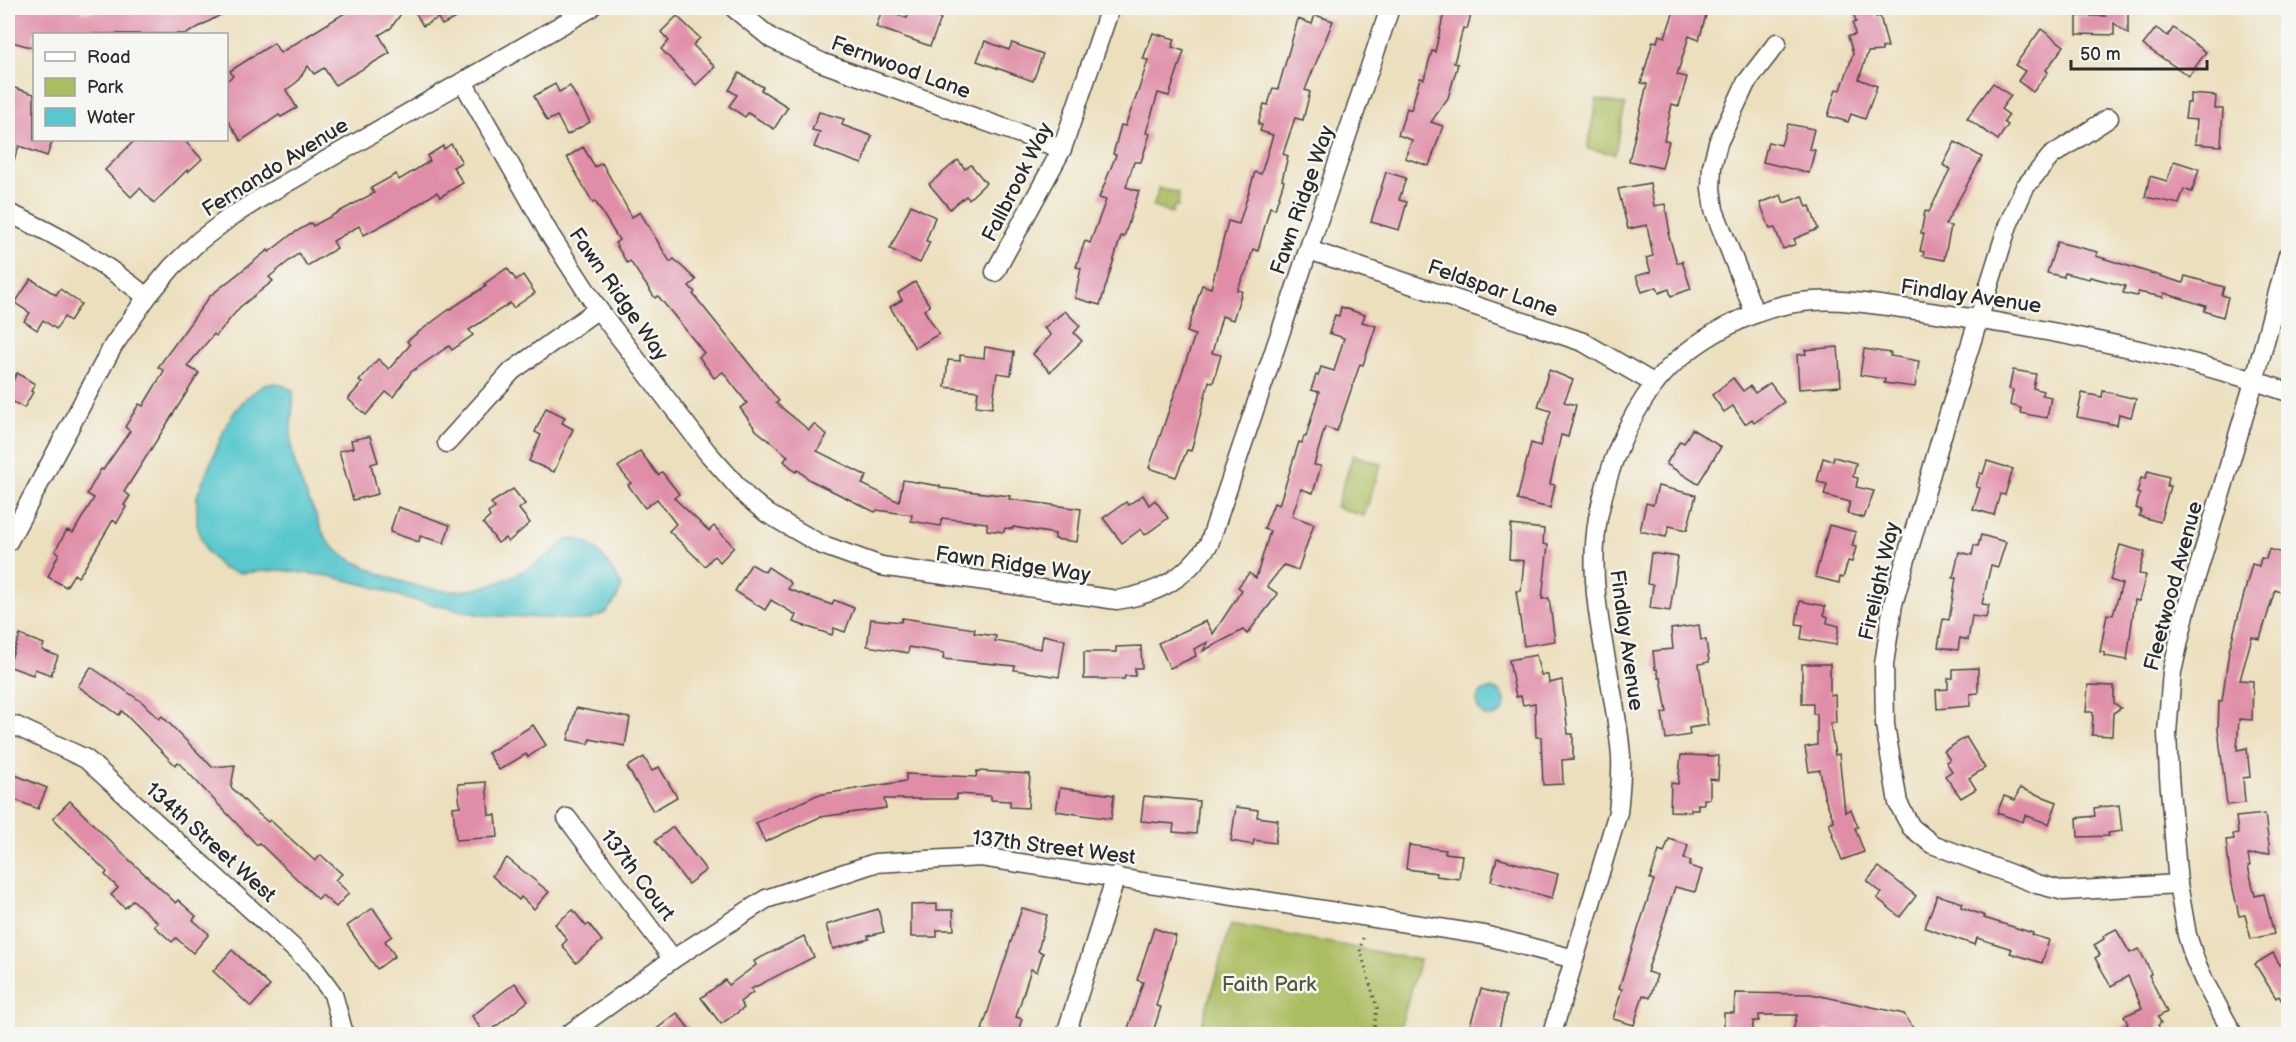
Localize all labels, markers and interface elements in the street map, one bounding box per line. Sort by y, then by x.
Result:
street label: Fernwood Lane [828,31,974,104]
legend [33,33,228,141]
scale bar [2071,33,2208,71]
text: 50 m [2080,44,2121,65]
text: Road [87,47,131,68]
text: Park [87,77,123,98]
text: Water [87,107,135,128]
street label: Fernando Avenue [198,112,353,222]
street label: Fallbrook Way [977,118,1058,246]
street label: Fawn Ridge Way [1265,122,1340,278]
street label: Fawn Ridge Way [564,223,674,366]
street label: Feldspar Lane [1424,254,1561,322]
street label: Findlay Avenue [1899,274,2043,319]
street label: Fleetwood Avenue [2139,499,2208,674]
street label: Firelight Way [1854,519,1905,643]
street label: Fawn Ridge Way [934,541,1092,588]
street label: Findlay Avenue [1604,568,1649,712]
street label: 134th Street West [140,777,281,908]
street label: 137th Court [595,825,680,926]
street label: 137th Street West [971,825,1138,870]
park label: Faith Park [1222,972,1317,997]

